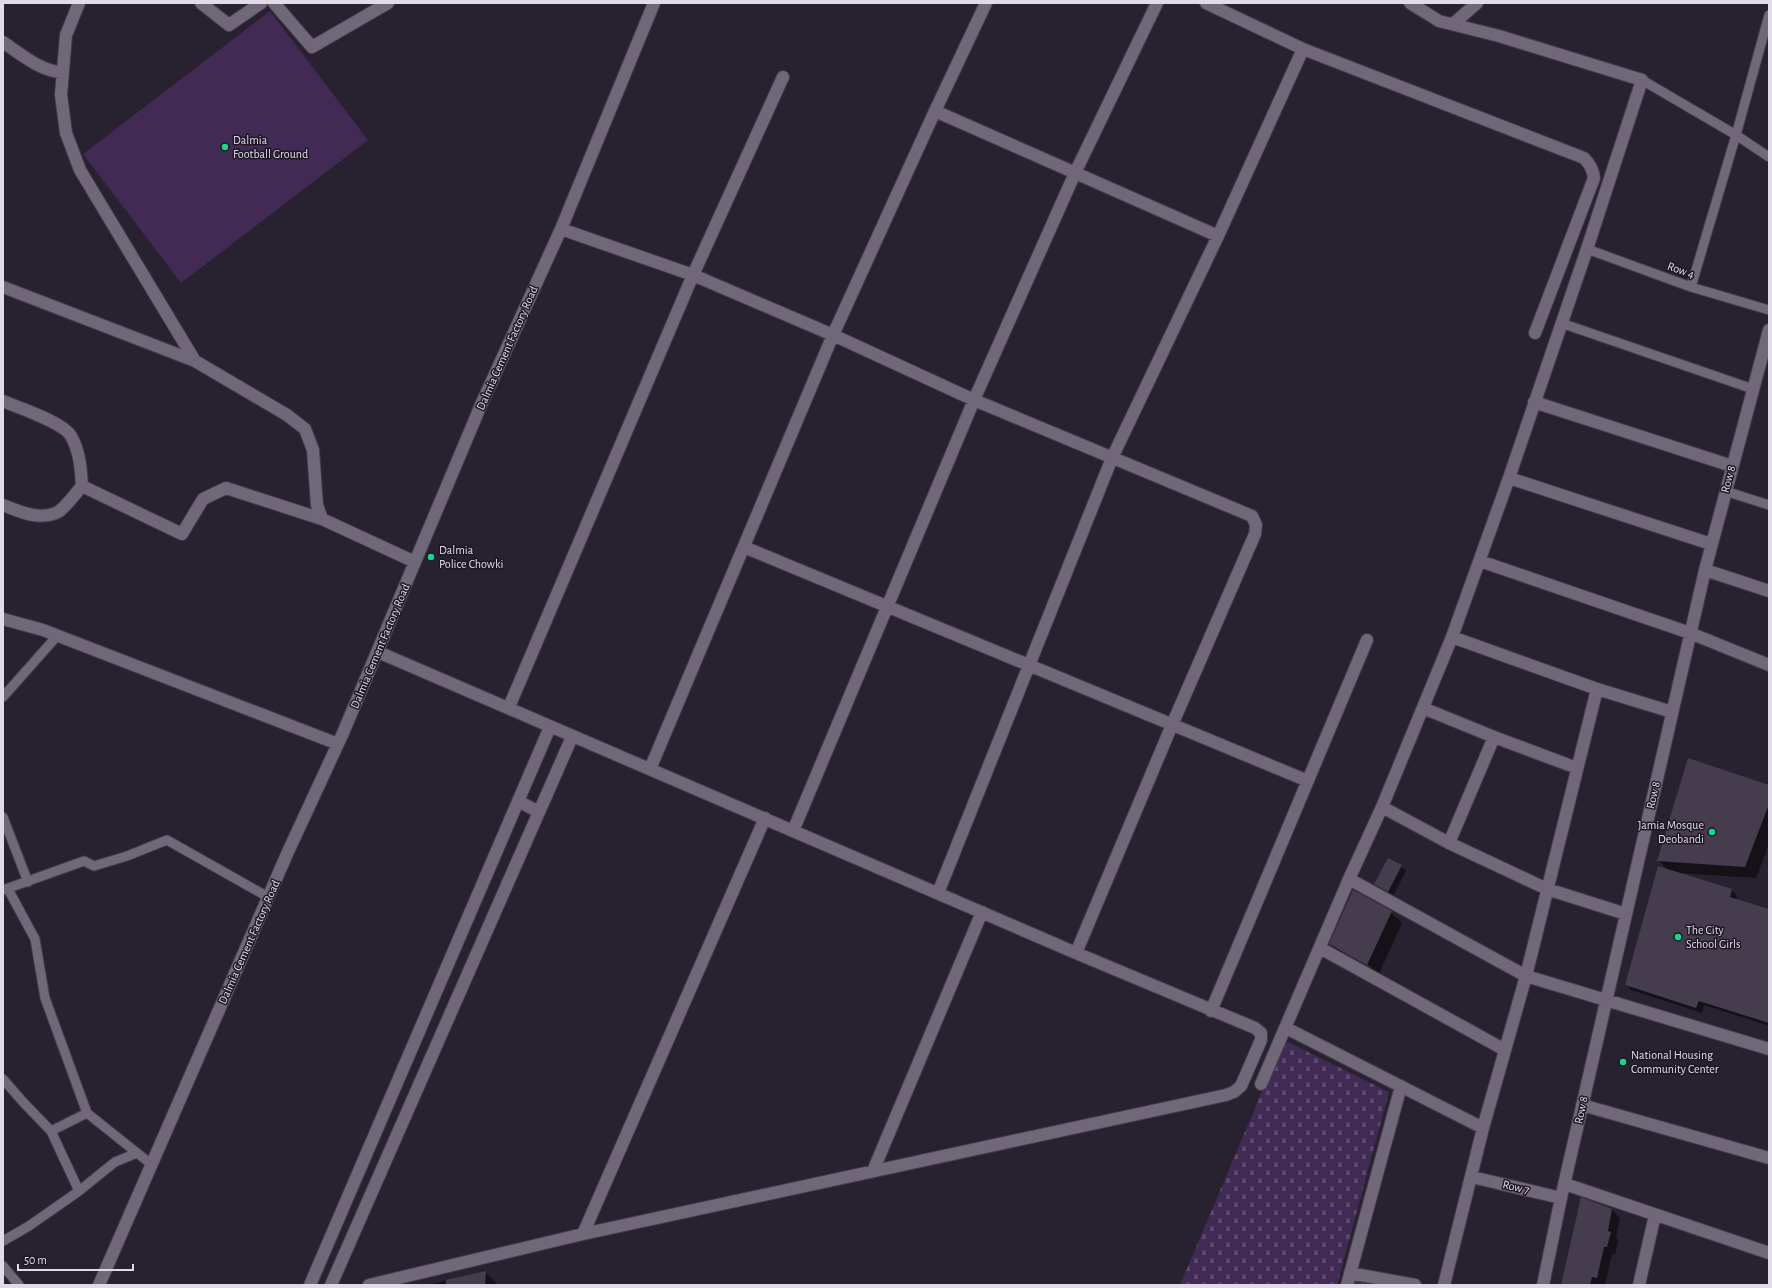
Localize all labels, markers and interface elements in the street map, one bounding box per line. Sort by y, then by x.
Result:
place label: Dalmia Football Ground [233,134,308,160]
marker: Dalmia Football Ground [220,142,230,152]
street label: Row 4 [1666,260,1696,280]
street label: Dalmia Cement Factory Road [474,284,541,412]
street label: Row 8 [1719,464,1737,494]
place label: Dalmia Police Chowki [439,544,503,570]
marker: Dalmia Police Chowki [426,552,436,562]
street label: Dalmia Cement Factory Road [348,582,413,711]
street label: Row 8 [1644,780,1662,810]
place label: Jamia Mosque Deobandi [1638,819,1704,845]
marker: Jamia Mosque Deobandi [1707,827,1717,837]
street label: Dalmia Cement Factory Road [216,878,283,1006]
place label: The City School Girls [1686,924,1740,950]
marker: The City School Girls [1673,932,1683,942]
place label: National Housing Community Center [1631,1049,1719,1076]
marker: National Housing Community Center [1618,1057,1628,1067]
street label: Row 8 [1572,1095,1590,1125]
street label: Row 7 [1501,1178,1531,1196]
scale bar [18,1246,133,1272]
text: 50 m [24,1254,47,1266]

